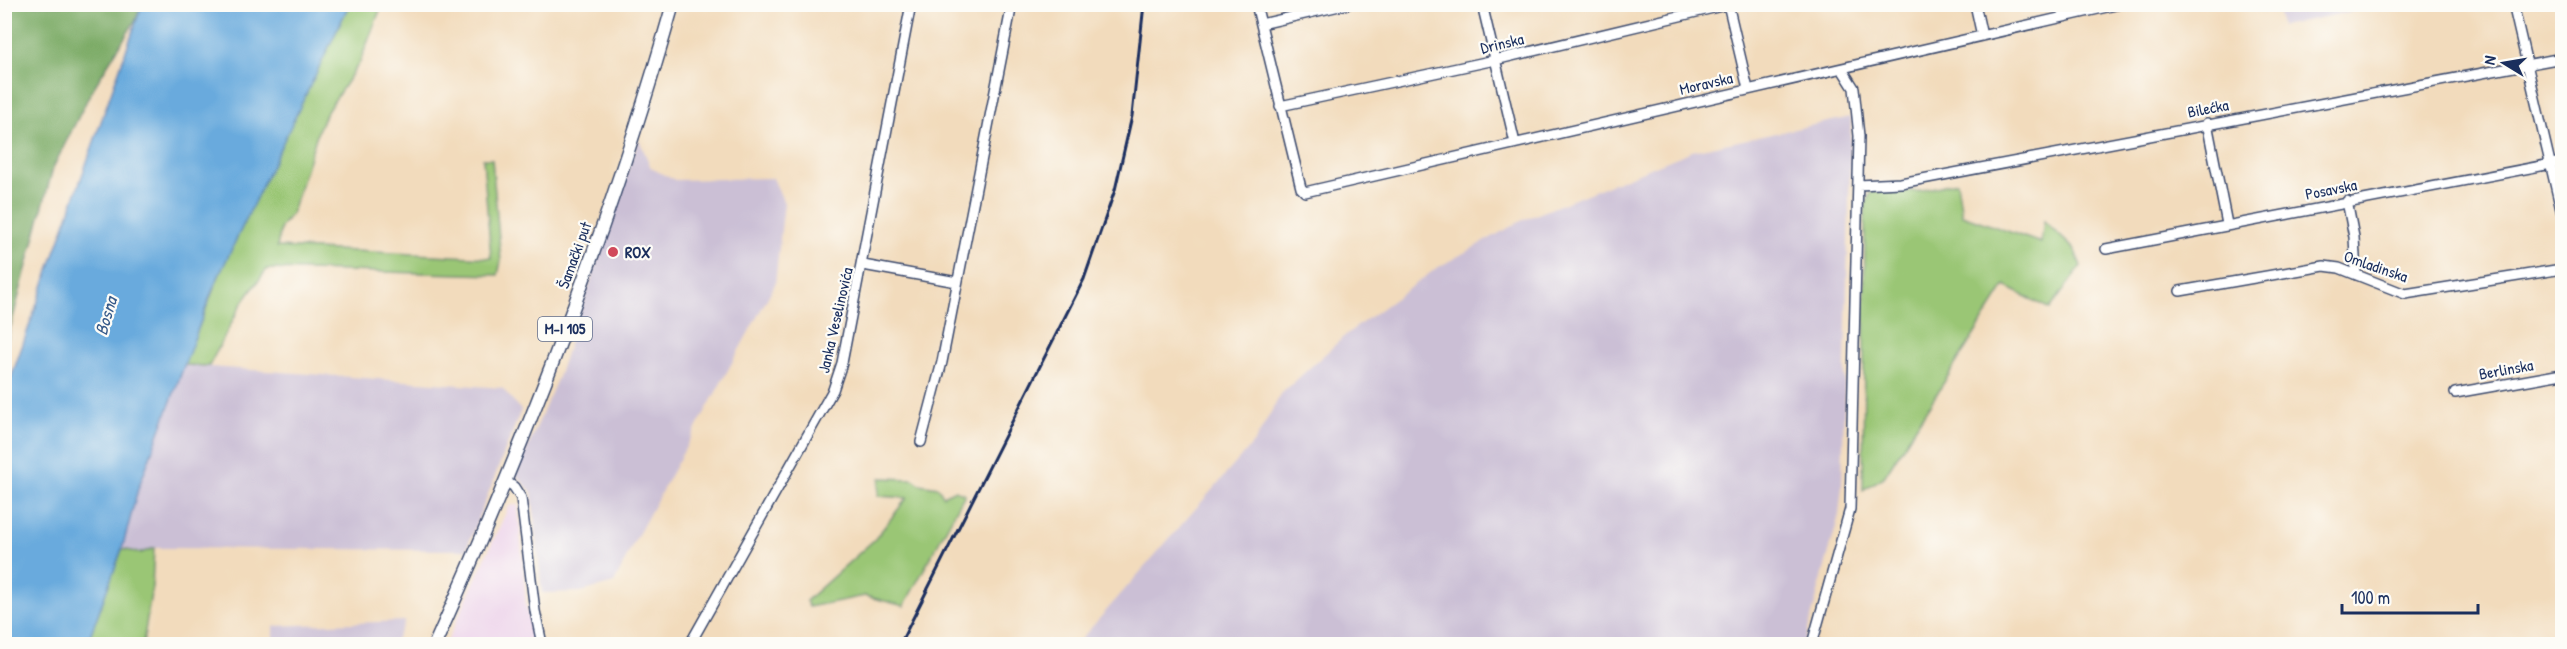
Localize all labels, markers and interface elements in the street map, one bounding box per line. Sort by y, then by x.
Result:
street label: Drinska [1478,27,1526,59]
north arrow [2474,33,2534,93]
text: N [2478,53,2501,66]
street label: Moravska [1677,66,1735,100]
street label: Bilećka [2186,93,2230,123]
street label: Posavska [2303,173,2359,205]
street label: Šamački put [552,218,596,291]
place label: ROX [625,241,651,263]
marker: ROX [606,245,620,259]
street label: Omladinska [2341,245,2411,287]
street label: Janka Veselinovića [812,265,858,375]
water label: Bosna [88,292,123,338]
road number: M-I 105 [538,317,592,341]
street label: Berlinska [2477,353,2535,385]
scale bar [2342,577,2478,615]
text: 100 m [2351,585,2390,610]

